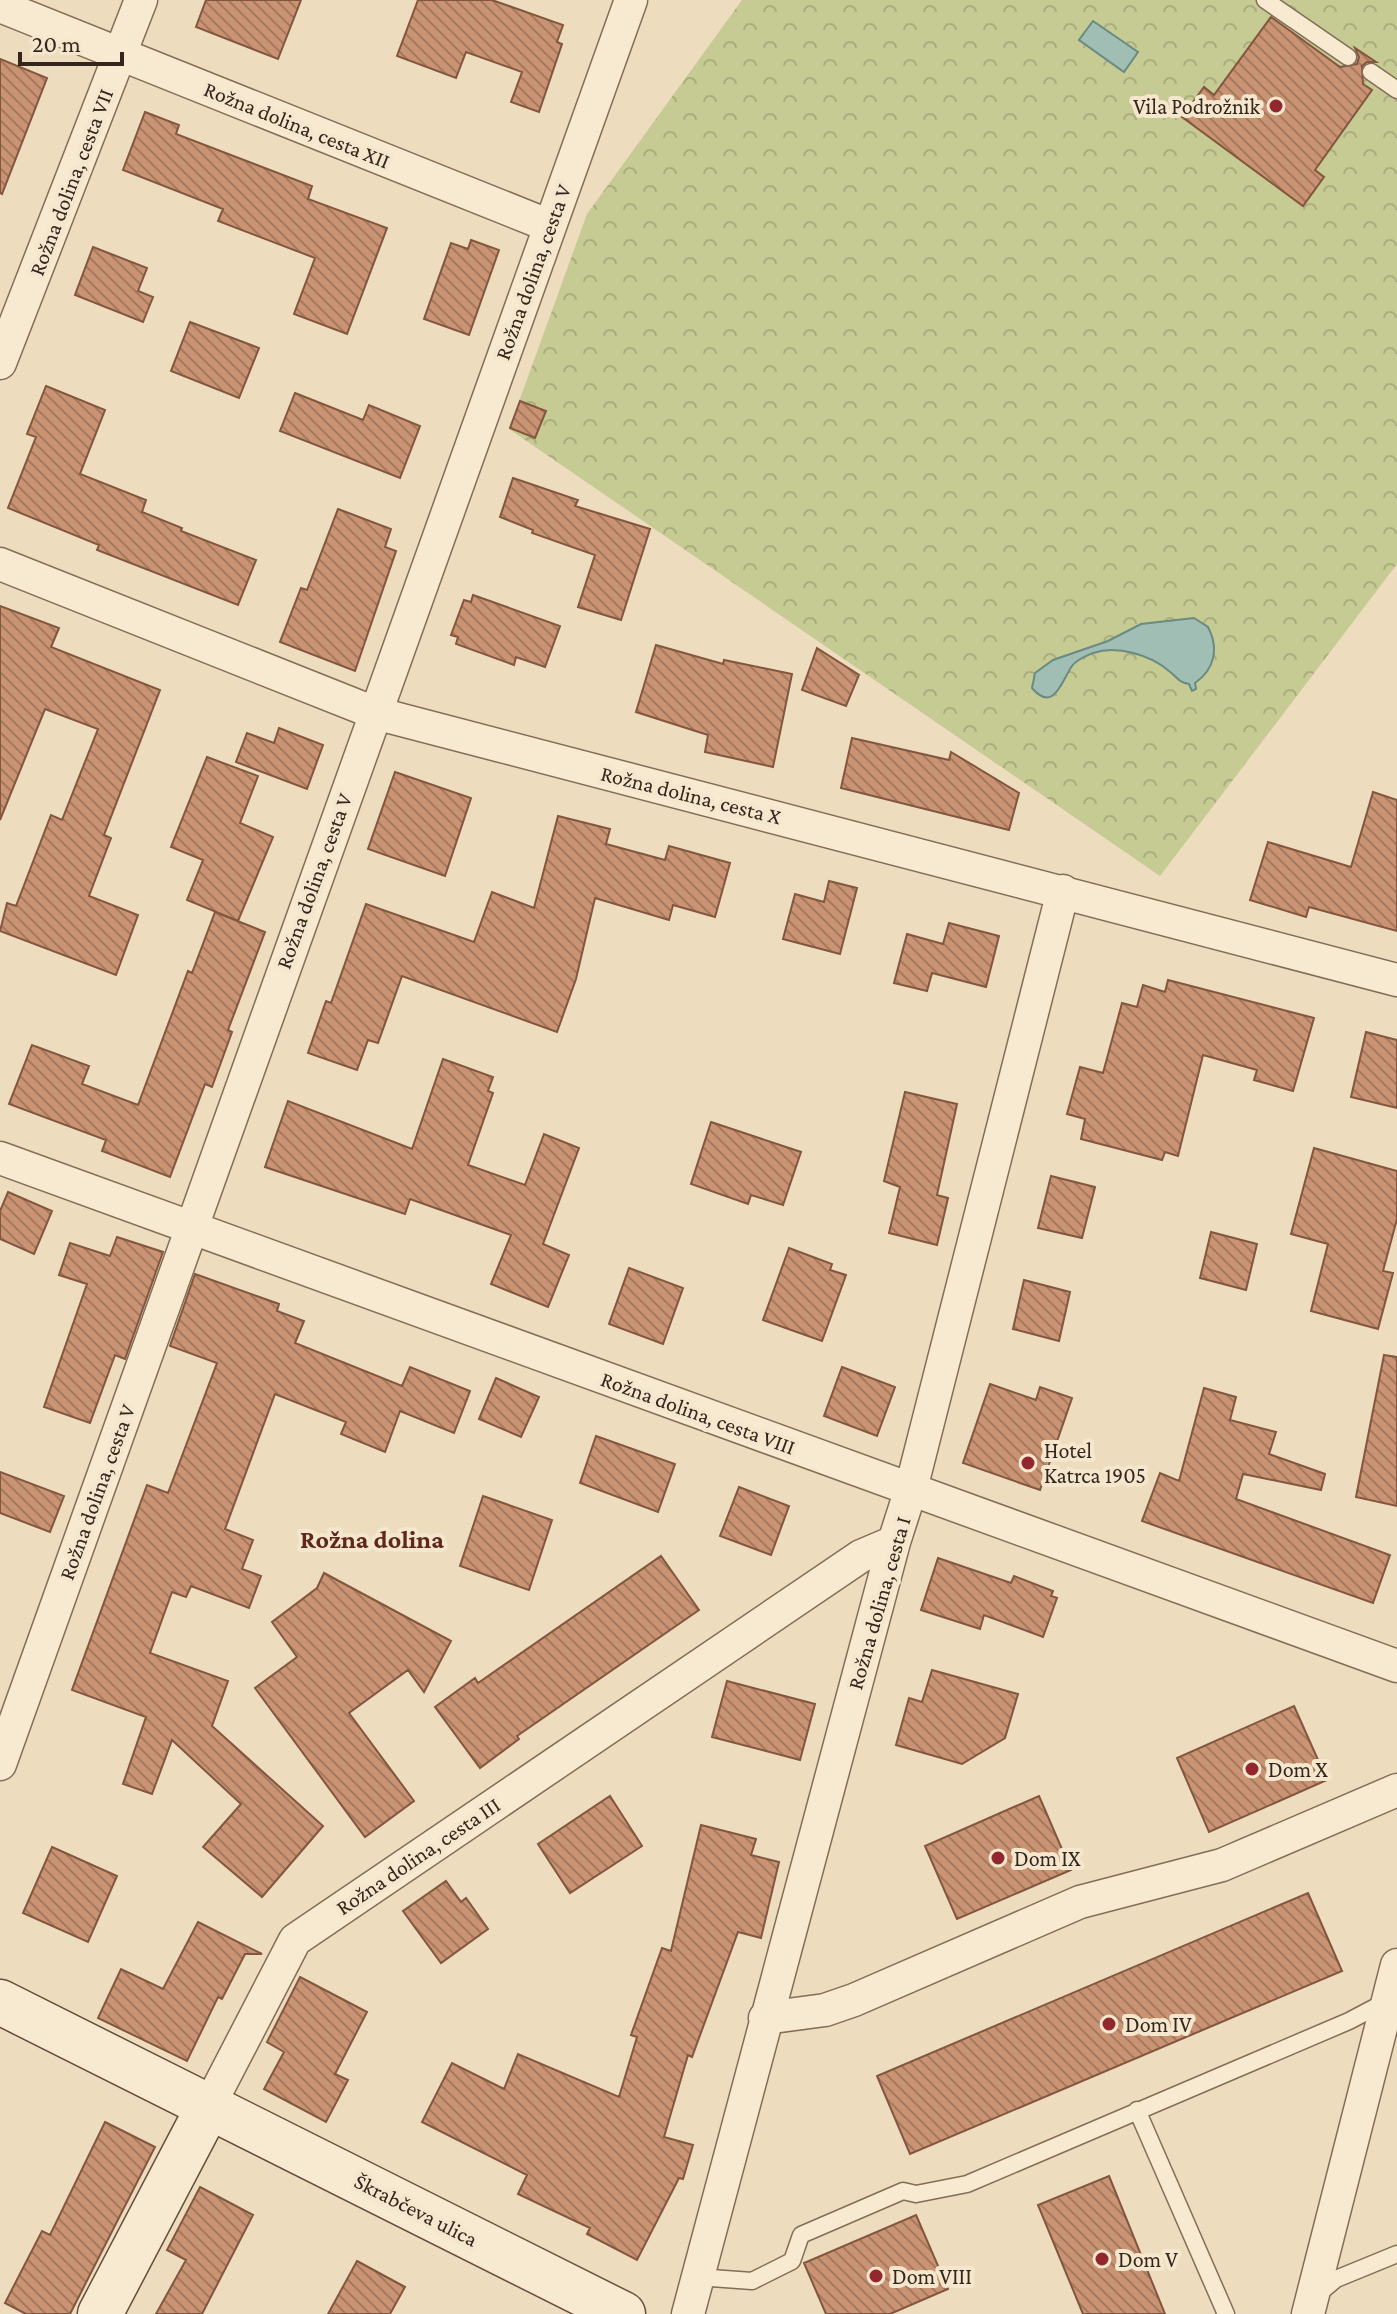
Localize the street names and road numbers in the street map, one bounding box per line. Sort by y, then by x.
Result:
street label: Rožna dolina, cesta XII [200,76,394,174]
street label: Rožna dolina, cesta VII [24,85,118,279]
street label: Rožna dolina, cesta V [490,180,577,363]
street label: Rožna dolina, cesta X [598,761,784,830]
street label: Rožna dolina, cesta V [271,789,358,972]
street label: Rožna dolina, cesta VIII [597,1366,799,1460]
street label: Rožna dolina, cesta V [54,1400,141,1583]
street label: Rožna dolina, cesta I [842,1514,916,1692]
street label: Rožna dolina, cesta III [331,1792,505,1920]
street label: Škrabčeva ulica [350,2168,482,2252]

